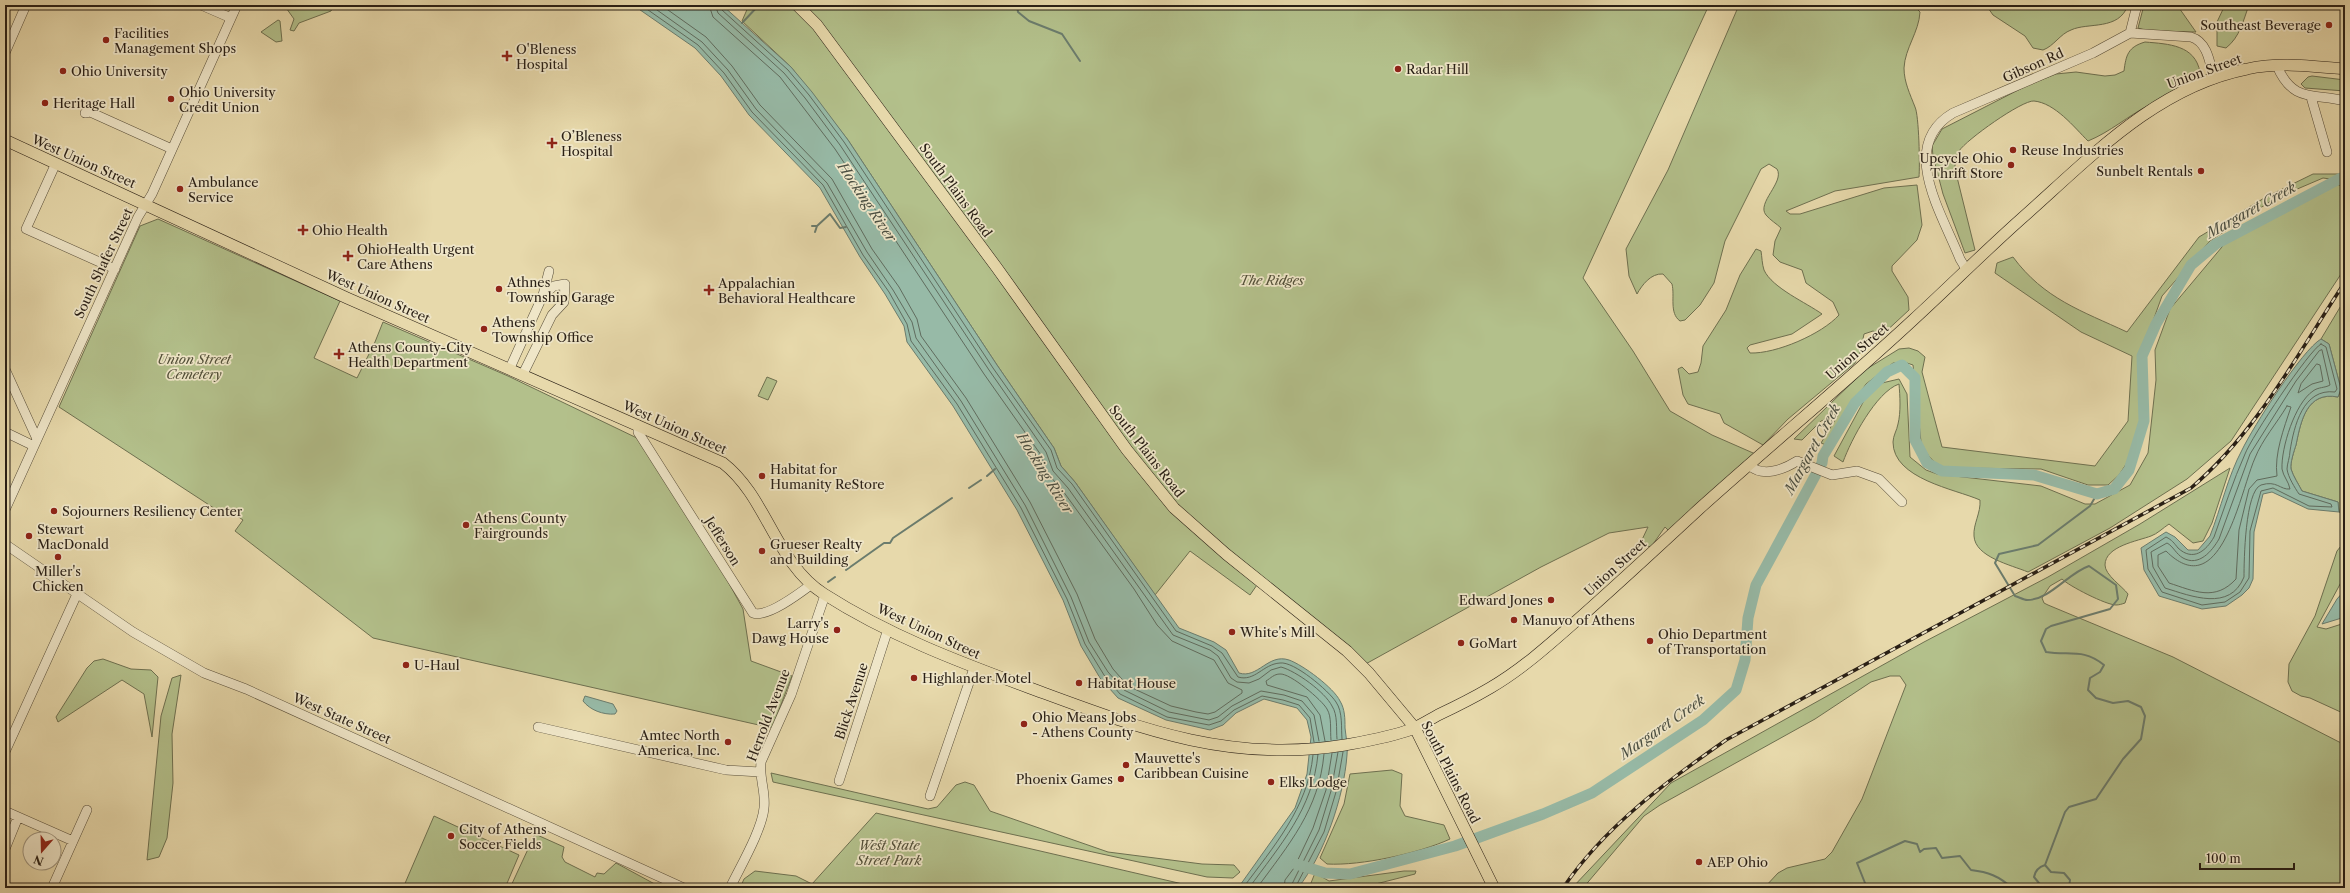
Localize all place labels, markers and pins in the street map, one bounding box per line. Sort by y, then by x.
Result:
place label: Southeast Beverage [2200,17,2321,33]
marker: Southeast Beverage [2324,20,2334,30]
place label: Facilities Management Shops [114,25,236,56]
marker: Facilities Management Shops [101,35,111,45]
place label: O'Bleness Hospital [516,41,577,72]
marker: O'Bleness Hospital [501,50,513,62]
place label: Radar Hill [1406,61,1469,77]
place label: Ohio University [71,63,169,79]
marker: Radar Hill [1393,64,1403,74]
marker: Ohio University [58,66,68,76]
place label: Ohio University Credit Union [179,84,277,115]
marker: Ohio University Credit Union [166,94,176,104]
place label: Heritage Hall [53,95,135,111]
marker: Heritage Hall [40,98,50,108]
place label: O’Bleness Hospital [561,128,622,159]
marker: O’Bleness Hospital [546,137,558,149]
place label: Reuse Industries [2021,142,2124,158]
marker: Reuse Industries [2008,145,2018,155]
place label: Upcycle Ohio Thrift Store [1920,150,2003,181]
marker: Upcycle Ohio Thrift Store [2006,160,2016,170]
place label: Sunbelt Rentals [2096,163,2193,179]
marker: Sunbelt Rentals [2196,166,2206,176]
place label: Ambulance Service [187,174,259,205]
marker: Ambulance Service [175,184,185,194]
place label: Ohio Health [312,222,388,238]
marker: Ohio Health [297,224,309,236]
place label: OhioHealth Urgent Care Athens [357,241,475,272]
marker: OhioHealth Urgent Care Athens [342,250,354,262]
place label: Athnes Township Garage [506,274,615,305]
place label: Appalachian Behavioral Healthcare [717,275,855,306]
marker: Athnes Township Garage [494,284,504,294]
marker: Appalachian Behavioral Healthcare [703,284,715,296]
place label: Athens Township Office [491,314,594,345]
marker: Athens Township Office [479,324,489,334]
place label: Athens County-City Health Department [347,339,473,370]
marker: Athens County-City Health Department [333,348,345,360]
place label: Habitat for Humanity ReStore [770,461,885,492]
marker: Habitat for Humanity ReStore [757,471,767,481]
place label: Sojourners Resiliency Center [62,503,243,519]
marker: Sojourners Resiliency Center [49,506,59,516]
place label: Athens County Fairgrounds [473,510,567,541]
marker: Athens County Fairgrounds [461,520,471,530]
place label: Stewart MacDonald [37,521,109,552]
marker: Stewart MacDonald [24,531,34,541]
place label: Grueser Realty and Building [770,536,863,567]
marker: Grueser Realty and Building [757,546,767,556]
marker: Miller's Chicken [53,552,63,562]
place label: Miller's Chicken [32,563,84,594]
place label: Edward Jones [1459,592,1543,608]
marker: Edward Jones [1546,595,1556,605]
place label: Manuvo of Athens [1522,612,1635,628]
place label: Larry's Dawg House [751,615,829,646]
marker: Manuvo of Athens [1509,615,1519,625]
place label: White's Mill [1239,624,1315,640]
marker: Larry's Dawg House [832,625,842,635]
place label: Ohio Department of Transportation [1658,626,1768,657]
marker: White's Mill [1227,627,1237,637]
place label: GoMart [1469,635,1517,651]
marker: Ohio Department of Transportation [1645,636,1655,646]
marker: GoMart [1456,638,1466,648]
place label: U-Haul [414,657,460,673]
marker: U-Haul [401,660,411,670]
place label: Highlander Motel [922,670,1031,686]
marker: Highlander Motel [909,673,919,683]
place label: Habitat House [1087,675,1176,691]
marker: Habitat House [1074,678,1084,688]
place label: Ohio Means Jobs - Athens County [1032,709,1137,740]
marker: Ohio Means Jobs - Athens County [1019,719,1029,729]
place label: Amtec North America, Inc. [637,727,720,758]
marker: Amtec North America, Inc. [723,737,733,747]
place label: Mauvette's Caribbean Cuisine [1134,750,1249,781]
marker: Mauvette's Caribbean Cuisine [1121,760,1131,770]
place label: Phoenix Games [1016,771,1113,787]
marker: Phoenix Games [1116,774,1126,784]
place label: Elks Lodge [1279,774,1347,790]
marker: Elks Lodge [1266,777,1276,787]
place label: City of Athens Soccer Fields [459,821,547,852]
marker: City of Athens Soccer Fields [446,831,456,841]
place label: AEP Ohio [1706,854,1768,870]
marker: AEP Ohio [1694,857,1704,867]

